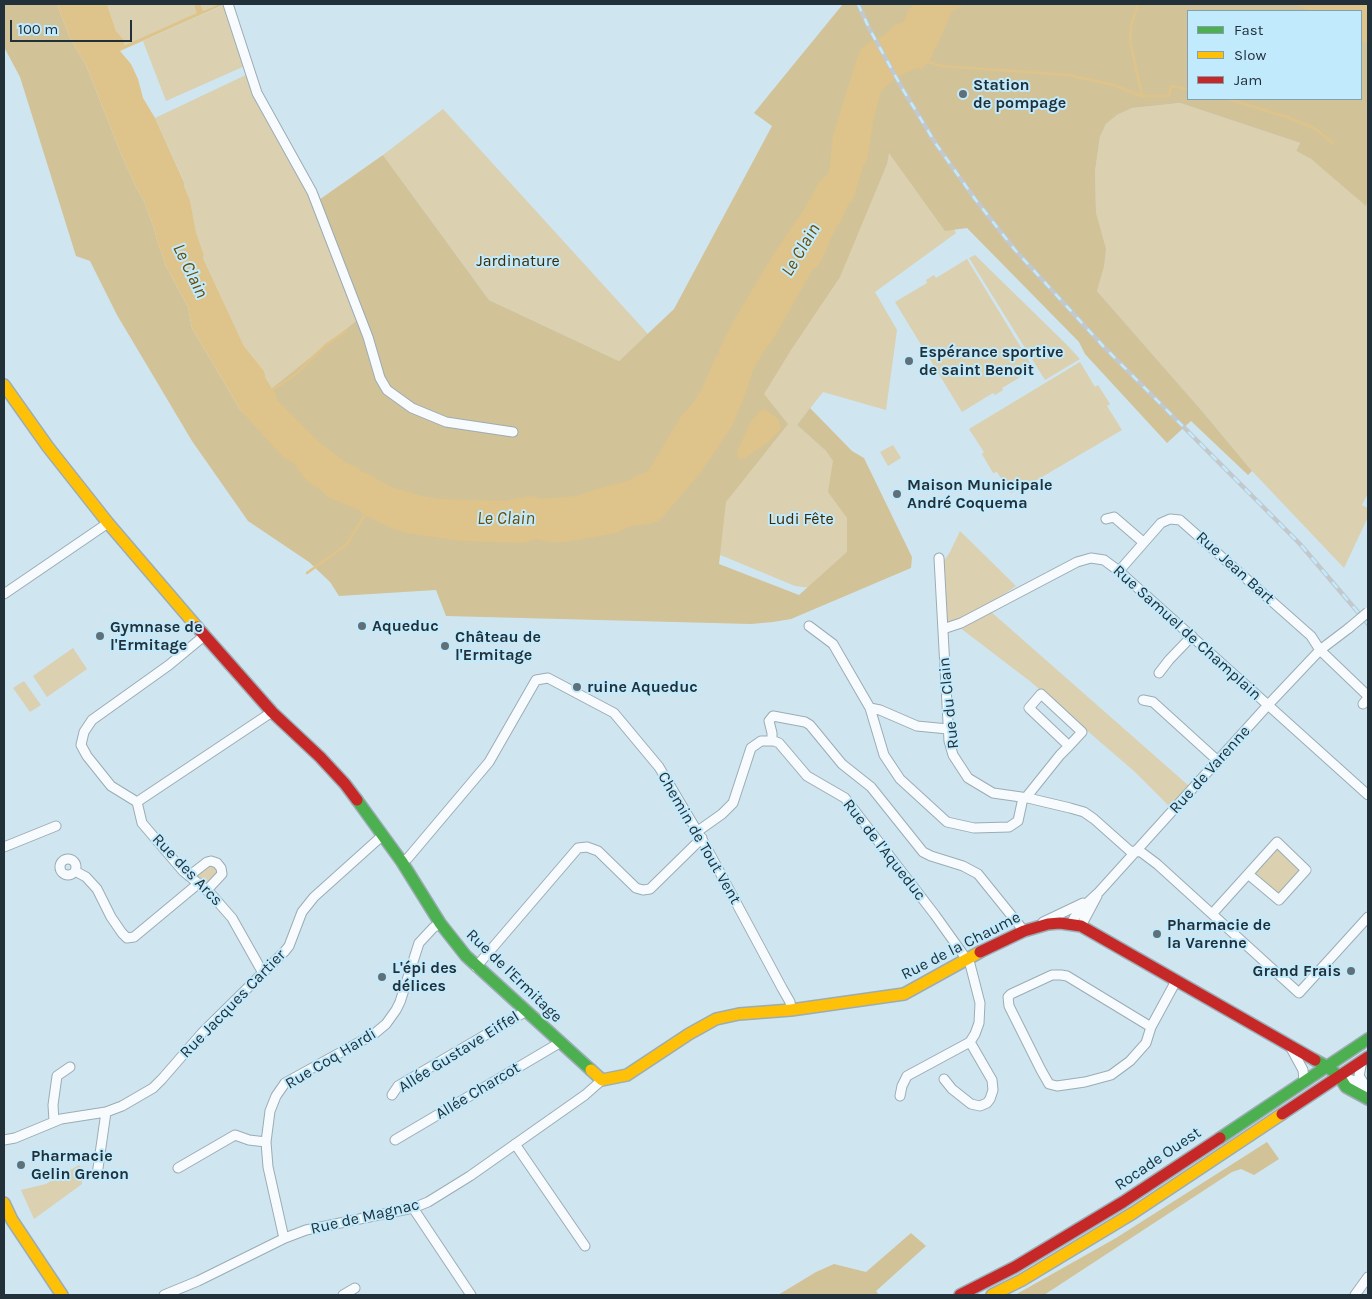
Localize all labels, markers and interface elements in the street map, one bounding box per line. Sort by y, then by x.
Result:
scale bar [12,10,135,42]
legend [1187,10,1362,100]
text: 100 m [18,20,58,38]
text: Fast [1234,21,1263,39]
text: Slow [1234,46,1266,64]
text: Jam [1234,71,1262,89]
place label: Station de pompage [973,75,1066,113]
marker: Station de pompage [957,88,969,100]
water label: Le Clain [777,220,825,280]
water label: Le Clain [168,240,212,302]
park label: Jardinature [476,251,560,271]
place label: Espérance sportive de saint Benoit [919,342,1064,380]
marker: Espérance sportive de saint Benoit [903,355,915,367]
place label: Maison Municipale André Coquema [907,475,1053,513]
marker: Maison Municipale André Coquema [891,488,903,500]
water label: Le Clain [477,508,535,530]
park label: Ludi Fête [768,509,834,529]
street label: Rue Jean Bart [1192,528,1278,608]
street label: Rue Samuel de Champlain [1109,561,1265,705]
place label: Aqueduc [372,616,439,636]
place label: Gymnase de l'Ermitage [110,617,203,655]
marker: Aqueduc [356,620,368,632]
place label: Château de l'Ermitage [455,627,541,665]
marker: Gymnase de l'Ermitage [94,630,106,642]
marker: Château de l'Ermitage [439,640,451,652]
street label: Rue du Clain [935,656,963,750]
place label: ruine Aqueduc [587,677,698,697]
marker: ruine Aqueduc [571,681,583,693]
street label: Rue de Varenne [1165,722,1255,818]
street label: Chemin de Tout Vent [653,768,745,908]
street label: Rue de l'Aqueduc [838,795,930,905]
street label: Rue des Arcs [148,830,226,910]
street label: Rue de la Chaume [898,908,1024,984]
place label: Pharmacie de la Varenne [1167,915,1271,953]
street label: Rue de l'Ermitage [462,925,566,1027]
marker: Pharmacie de la Varenne [1151,928,1163,940]
street label: Rue Jacques Cartier [176,946,290,1062]
place label: L'épi des délices [392,958,457,996]
place label: Grand Frais [1253,961,1341,981]
marker: Grand Frais [1345,965,1357,977]
marker: L'épi des délices [376,971,388,983]
street label: Allée Gustave Eiffel [395,1007,523,1097]
street label: Rue Coq Hardi [282,1024,380,1094]
street label: Allée Charcot [432,1058,524,1124]
street label: Rocade Ouest [1111,1123,1205,1195]
place label: Pharmacie Gelin Grenon [31,1146,129,1184]
marker: Pharmacie Gelin Grenon [15,1159,27,1171]
street label: Rue de Magnac [309,1195,421,1239]

